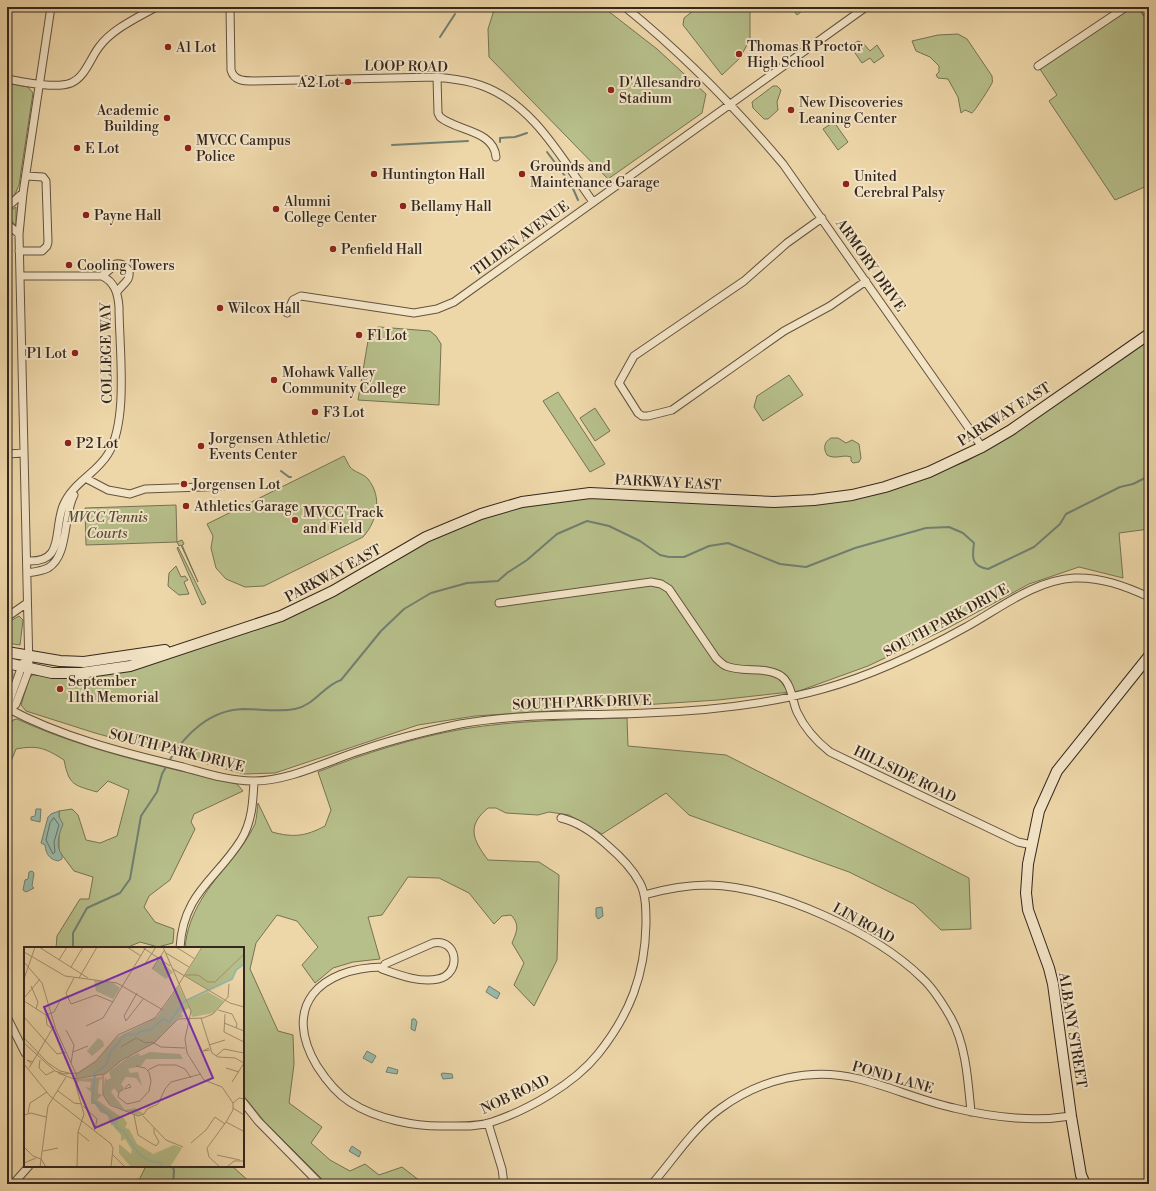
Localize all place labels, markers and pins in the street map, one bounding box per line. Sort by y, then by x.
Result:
place label: Thomas R Proctor High School [747,38,863,72]
place label: A1 Lot [175,39,217,57]
marker: A1 Lot [163,42,173,52]
marker: Thomas R Proctor High School [734,49,744,59]
place label: A2 Lot [297,74,340,92]
place label: D'Allesandro Stadium [619,74,701,108]
marker: A2 Lot [343,77,353,87]
marker: D'Allesandro Stadium [606,85,616,95]
place label: New Discoveries Leaning Center [799,94,903,128]
place label: Academic Building [96,102,160,136]
marker: New Discoveries Leaning Center [786,105,796,115]
marker: Academic Building [162,113,172,123]
place label: MVCC Campus Police [196,132,291,166]
place label: E Lot [85,140,120,158]
marker: E Lot [72,143,82,153]
marker: MVCC Campus Police [183,143,193,153]
place label: Grounds and Maintenance Garage [530,158,660,192]
place label: Huntington Hall [382,166,485,184]
place label: United Cerebral Palsy [854,168,945,202]
marker: Huntington Hall [369,169,379,179]
marker: Grounds and Maintenance Garage [517,169,527,179]
marker: United Cerebral Palsy [841,179,851,189]
place label: Alumni College Center [283,193,377,227]
place label: Bellamy Hall [410,198,492,216]
marker: Bellamy Hall [398,201,408,211]
marker: Alumni College Center [271,204,281,214]
place label: Payne Hall [94,207,162,225]
marker: Payne Hall [81,210,91,220]
place label: Penfield Hall [341,241,422,259]
marker: Penfield Hall [328,244,338,254]
place label: Cooling Towers [77,257,175,275]
marker: Cooling Towers [64,260,74,270]
place label: Wilcox Hall [227,300,300,318]
marker: Wilcox Hall [215,303,225,313]
place label: F1 Lot [367,327,407,345]
marker: F1 Lot [354,330,364,340]
place label: P1 Lot [27,345,67,363]
marker: P1 Lot [70,348,80,358]
place label: Mohawk Valley Community College [282,364,406,398]
marker: Mohawk Valley Community College [269,375,279,385]
place label: F3 Lot [323,404,365,422]
marker: F3 Lot [310,407,320,417]
place label: Jorgensen Athletic/ Events Center [208,430,331,464]
place label: P2 Lot [76,435,118,453]
marker: P2 Lot [63,438,73,448]
marker: Jorgensen Athletic/ Events Center [196,441,206,451]
place label: Jorgensen Lot [191,476,281,494]
marker: Jorgensen Lot [179,479,189,489]
place label: Athletics Garage [193,498,299,516]
marker: Athletics Garage [181,501,191,511]
place label: MVCC Track and Field [303,504,384,538]
marker: MVCC Track and Field [290,515,300,525]
place label: September 11th Memorial [68,673,159,707]
marker: September 11th Memorial [55,684,65,694]

